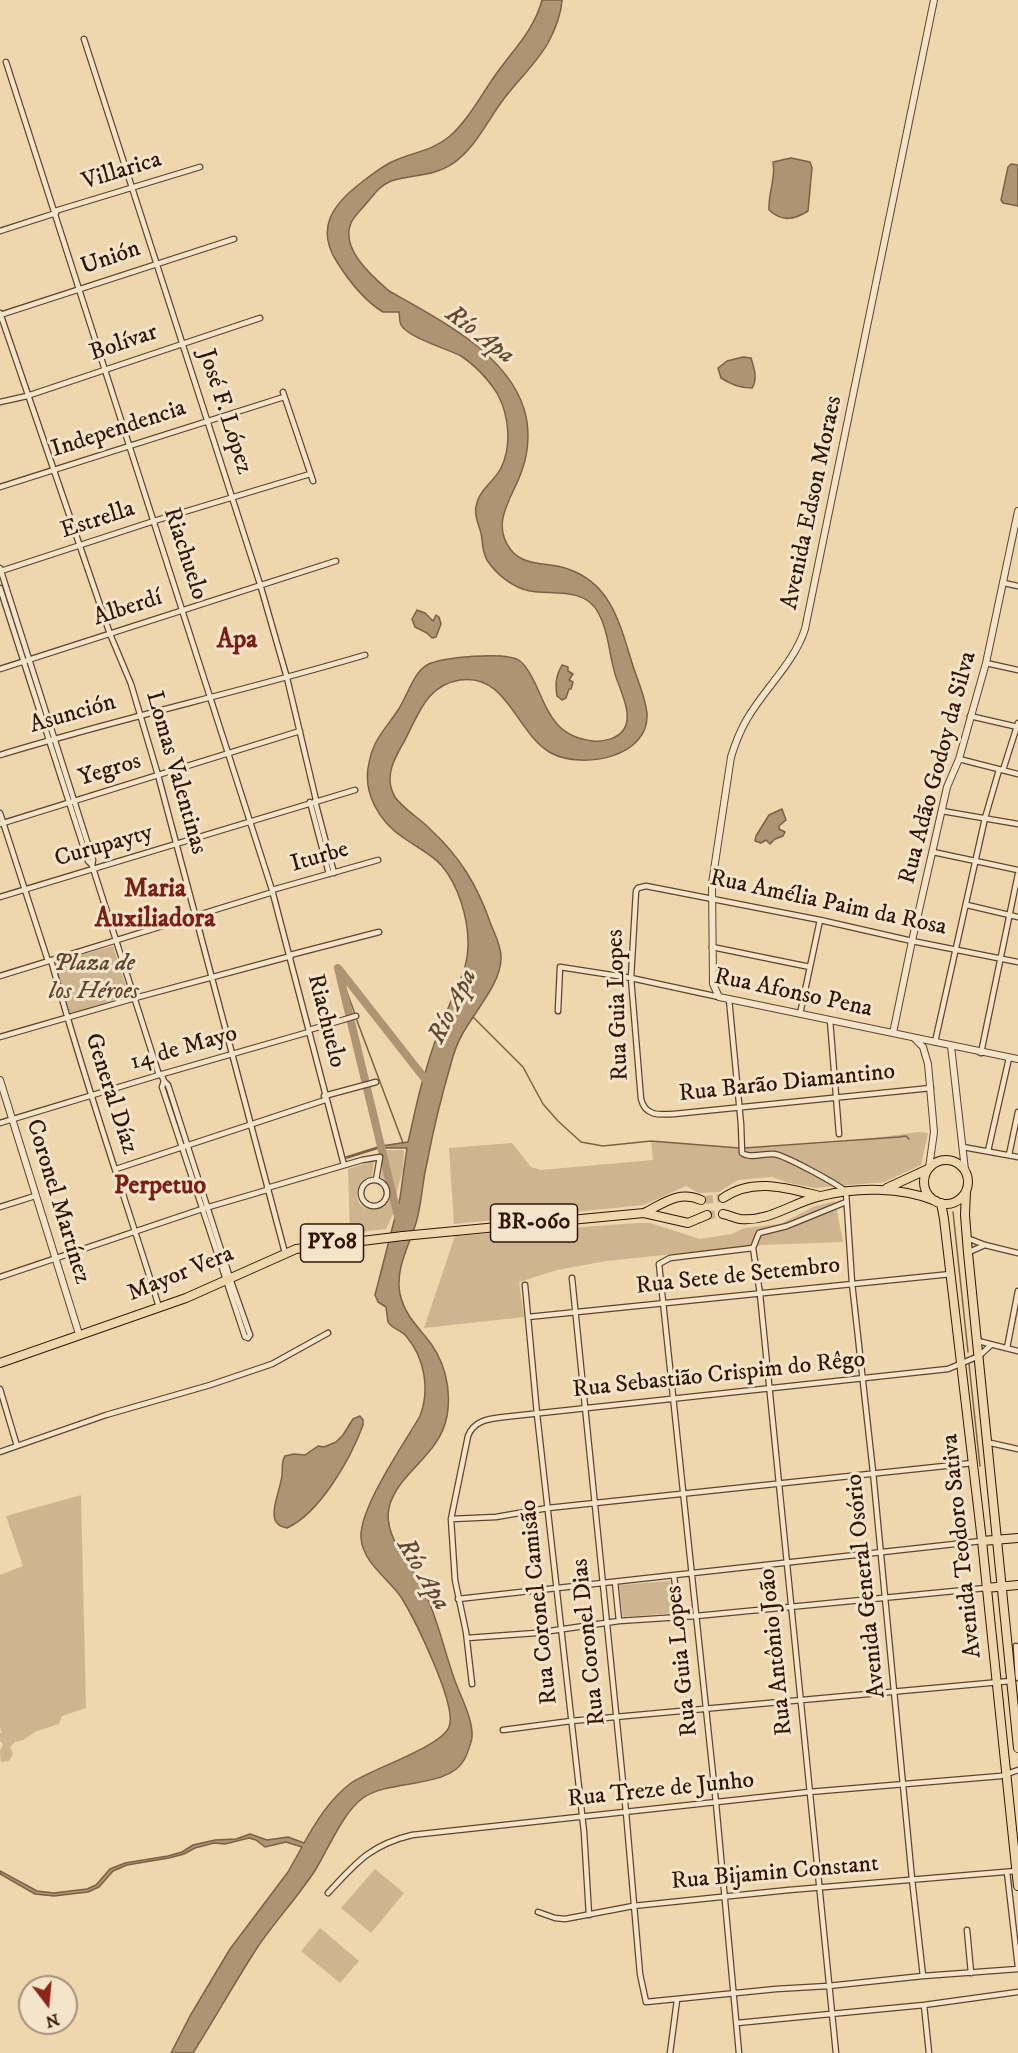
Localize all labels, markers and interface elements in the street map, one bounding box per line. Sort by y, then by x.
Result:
street label: Villarica [79,146,165,198]
street label: Unión [77,235,145,283]
water label: Río Apa [438,300,520,372]
street label: Bolívar [86,319,162,369]
street label: José F. López [190,346,258,478]
street label: Avenida Edson Moraes [776,393,850,613]
street label: Independencia [48,395,190,465]
street label: Estrella [57,496,139,546]
street label: Riachuelo [156,504,212,604]
street label: Alberdí [90,584,166,634]
district label: Apa [217,626,257,658]
street label: Rua Adão Godoy da Silva [894,649,984,887]
street label: Lomas Valentinas [138,688,212,858]
street label: Asunción [27,689,119,741]
street label: Yegros [75,748,145,794]
street label: Curupayty [52,819,156,875]
street label: Iturbe [288,836,352,880]
street label: Rua Amélia Paim da Rosa [707,865,949,943]
district label: Maria Auxiliadora [95,875,215,936]
street label: Rua Guia Lopes [602,929,636,1081]
park label: Plaza de los Héroes [49,951,139,1007]
street label: Rua Afonso Pena [711,963,875,1025]
water label: Río Apa [423,965,485,1049]
street label: Riachuelo [299,971,351,1071]
street label: 14 de Mayo [127,1020,241,1078]
street label: General Díaz [77,1030,143,1158]
street label: Rua Barão Diamantino [678,1058,896,1110]
street label: Coronel Martínez [18,1116,96,1288]
district label: Perpetuo [114,1172,206,1204]
road number: BR-060 [490,1204,578,1242]
road number: PY08 [300,1224,364,1262]
street label: Mayor Vera [124,1241,238,1309]
street label: Rua Sete de Setembro [635,1252,841,1302]
street label: Rua Sebastião Crispim do Rêgo [571,1346,867,1406]
street label: Avenida Teodoro Sativa [937,1432,989,1660]
street label: Avenida General Osório [841,1472,893,1700]
street label: Rua Coronel Camisão [515,1498,565,1706]
water label: Río Apa [388,1533,456,1617]
street label: Rua Coronel Dias [567,1557,613,1727]
street label: Rua Antônio João [754,1567,800,1737]
street label: Rua Guia Lopes [661,1584,705,1738]
street label: Rua Treze de Junho [566,1767,756,1815]
street label: Rua Bijamin Constant [670,1851,880,1897]
north arrow [18,1975,78,2035]
text: N [43,2009,61,2032]

